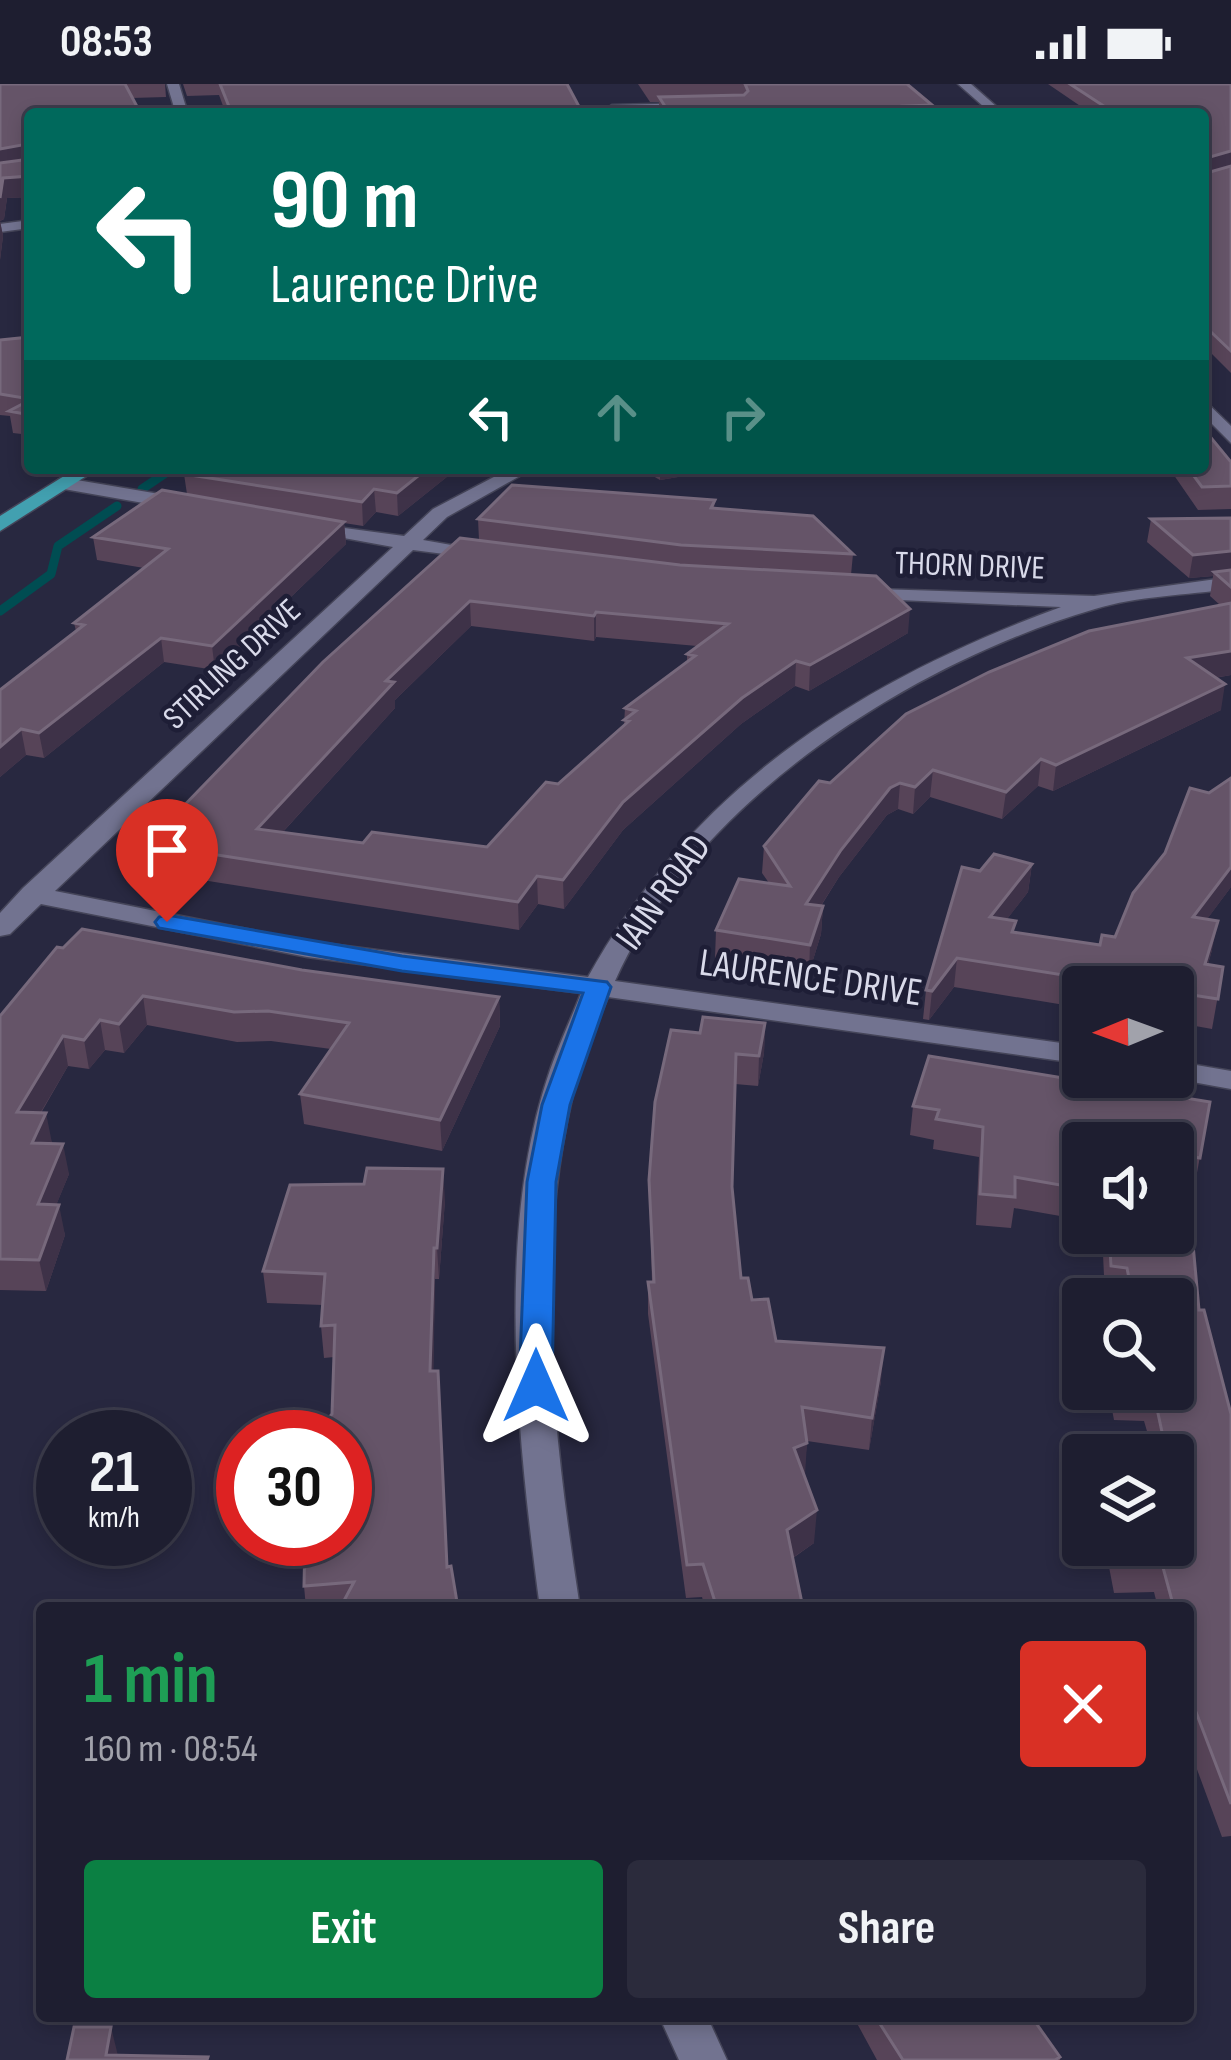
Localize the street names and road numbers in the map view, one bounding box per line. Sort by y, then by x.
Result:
street label: THORN DRIVE [894,543,1046,589]
street label: STIRLING DRIVE [155,591,309,738]
street label: IAIN ROAD [606,826,722,959]
street label: LAURENCE DRIVE [696,940,925,1017]

